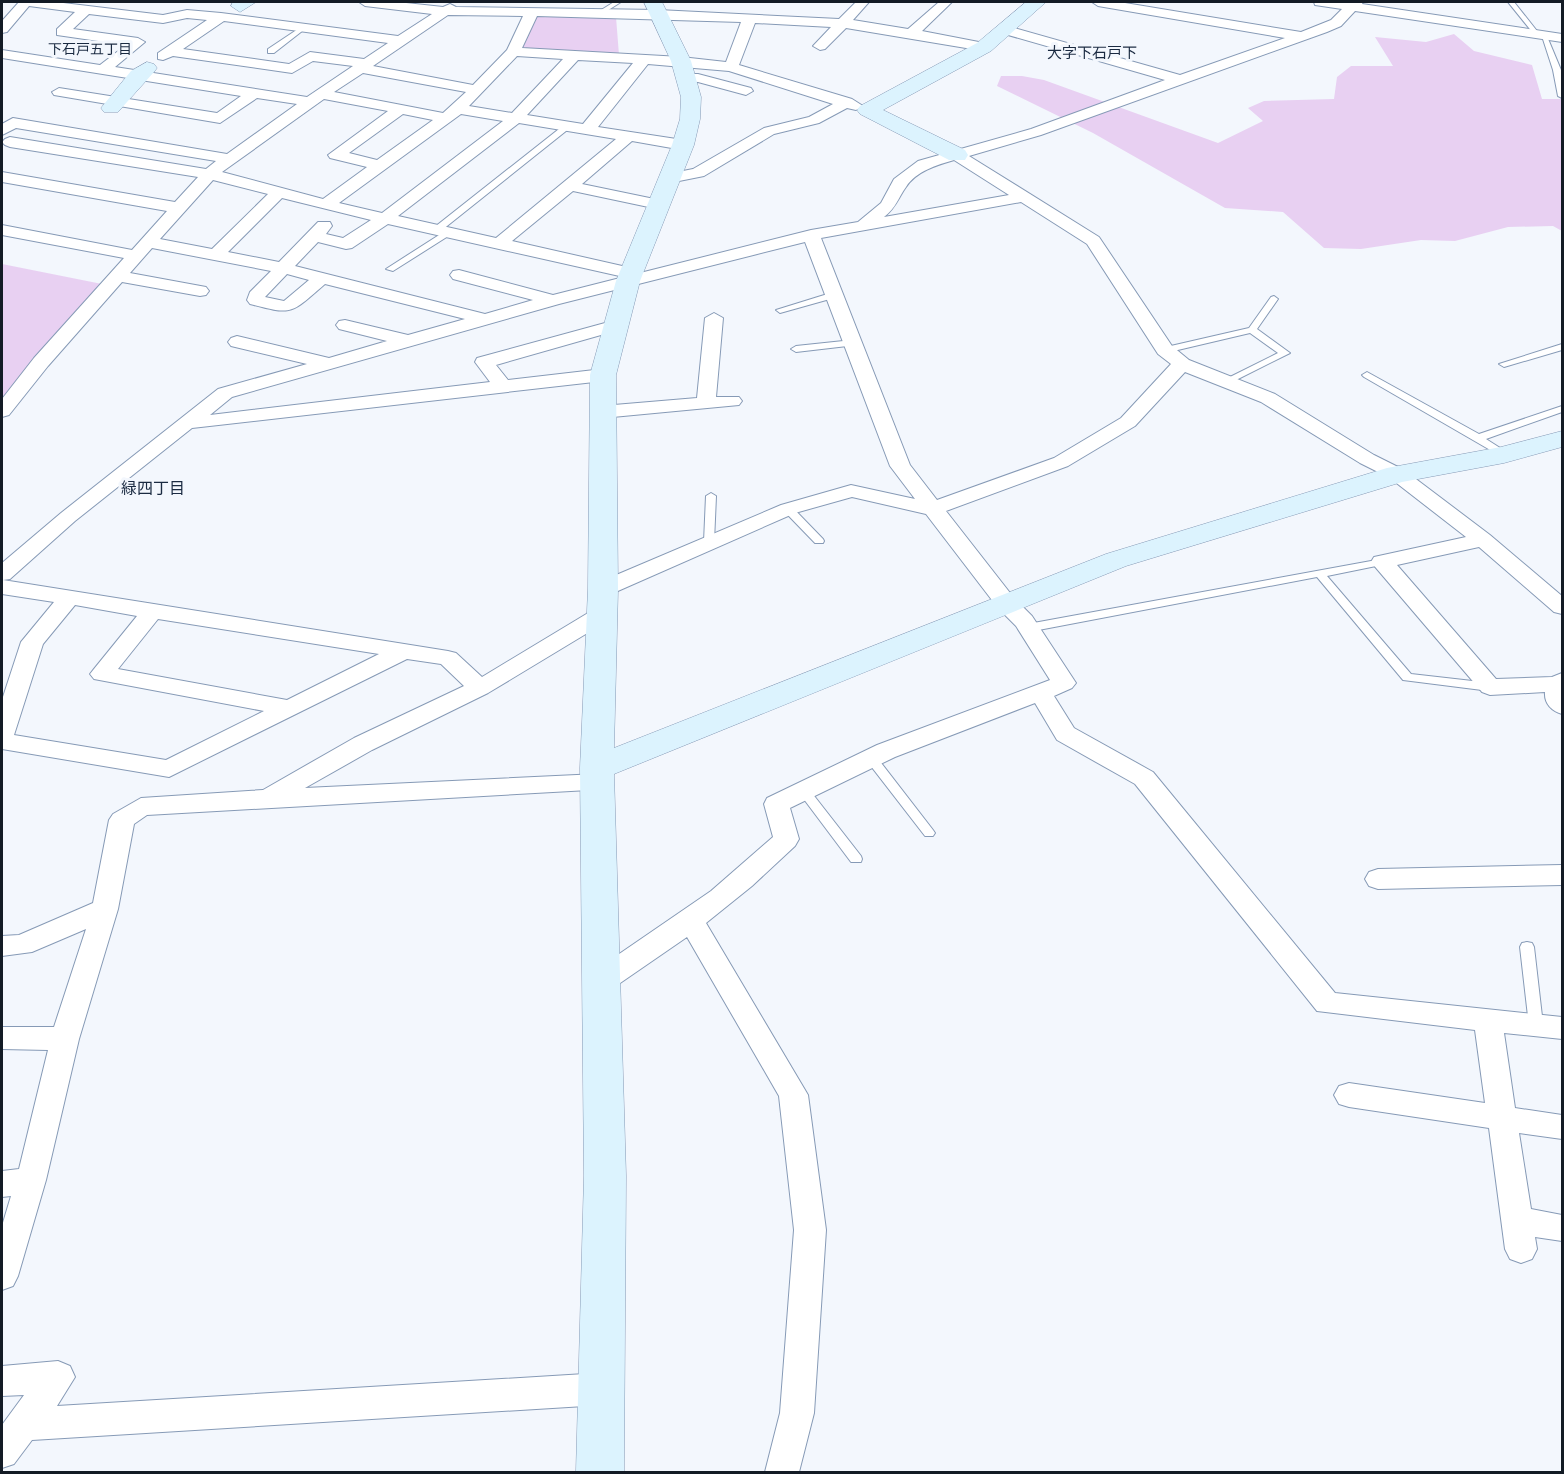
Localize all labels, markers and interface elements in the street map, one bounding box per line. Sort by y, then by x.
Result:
district label: 下石戸五丁目 [48,42,132,59]
district label: 大字下石戸下 [1047,45,1137,64]
district label: 緑四丁目 [121,480,185,500]

